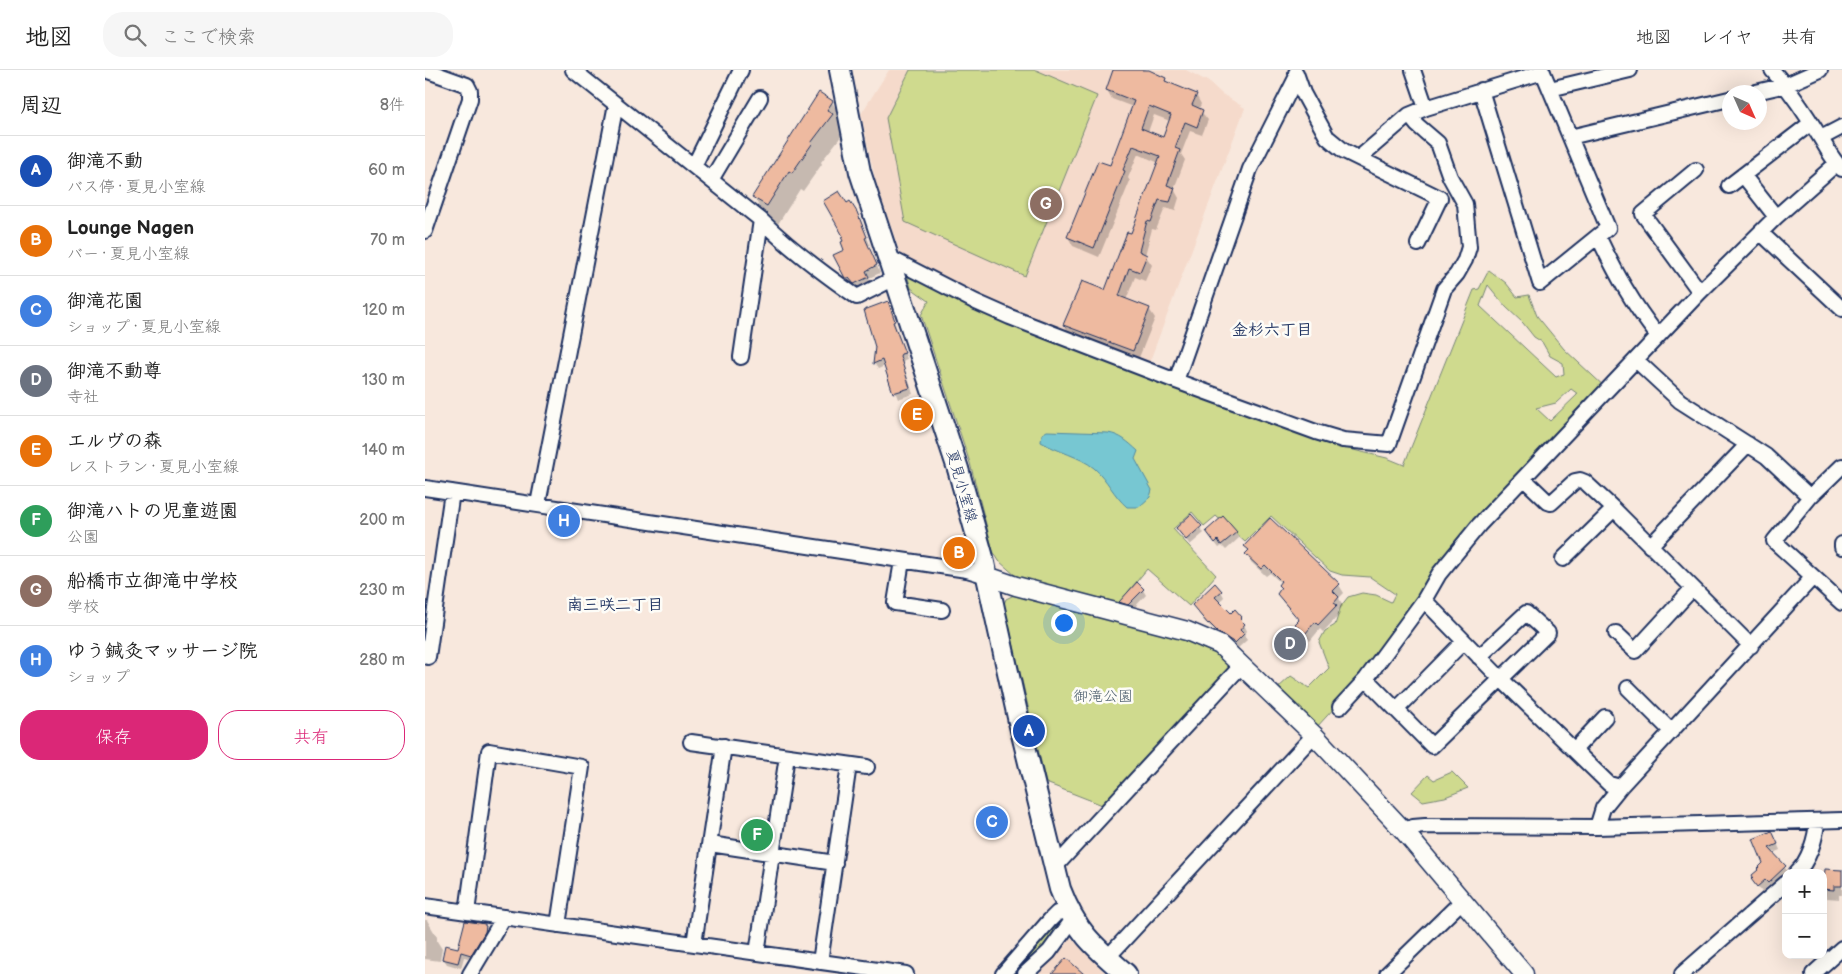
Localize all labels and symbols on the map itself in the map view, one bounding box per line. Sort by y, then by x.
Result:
north arrow [1722,85,1767,130]
pin: G [1030,185,1062,223]
district label: 金杉六丁目 [1232,321,1312,340]
pin: E [901,396,933,434]
street label: 夏見小室線 [942,447,981,525]
pin: H [548,502,580,540]
pin: B [943,534,975,572]
district label: 南三咲二丁目 [567,596,663,615]
your location [1051,610,1077,636]
pin: D [1274,625,1306,663]
park label: 御滝公園 [1073,687,1133,706]
pin: A [1013,712,1045,750]
pin: C [976,803,1008,841]
pin: F [741,816,773,854]

